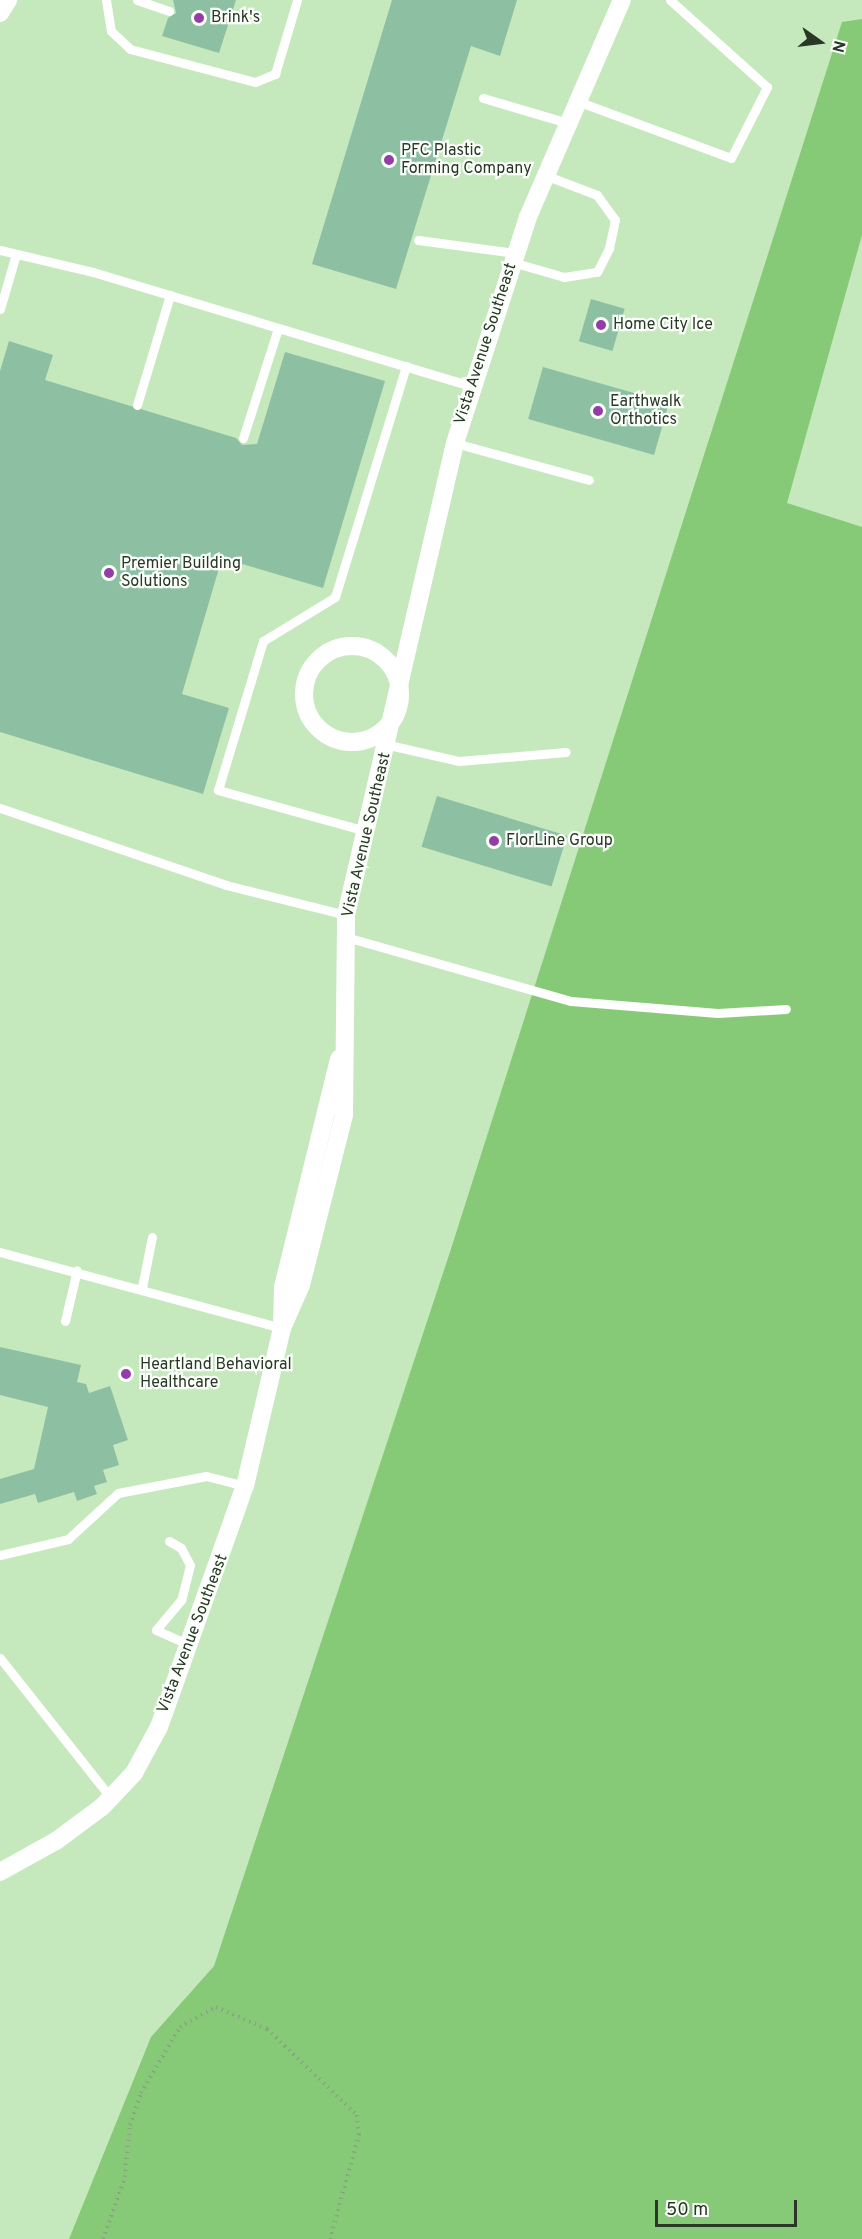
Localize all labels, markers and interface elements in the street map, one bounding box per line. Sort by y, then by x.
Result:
place label: Brink's [211,8,260,28]
marker: Brink's [192,11,206,25]
north arrow [790,12,850,72]
text: N [826,38,849,54]
place label: PFC Plastic Forming Company [401,141,532,179]
marker: PFC Plastic Forming Company [382,153,396,167]
street label: Vista Avenue Southeast [451,260,521,428]
place label: Home City Ice [613,315,713,335]
marker: Home City Ice [594,318,608,332]
place label: Earthwalk Orthotics [610,392,682,430]
marker: Earthwalk Orthotics [591,404,605,418]
place label: Premier Building Solutions [121,554,241,592]
marker: Premier Building Solutions [102,566,116,580]
street label: Vista Avenue Southeast [339,750,395,920]
place label: FlorLine Group [506,831,613,851]
marker: FlorLine Group [487,834,501,848]
place label: Heartland Behavioral Healthcare [140,1355,292,1393]
marker: Heartland Behavioral Healthcare [117,1365,135,1383]
street label: Vista Avenue Southeast [154,1551,232,1717]
scale bar [658,2188,800,2226]
text: 50 m [666,2199,708,2222]

